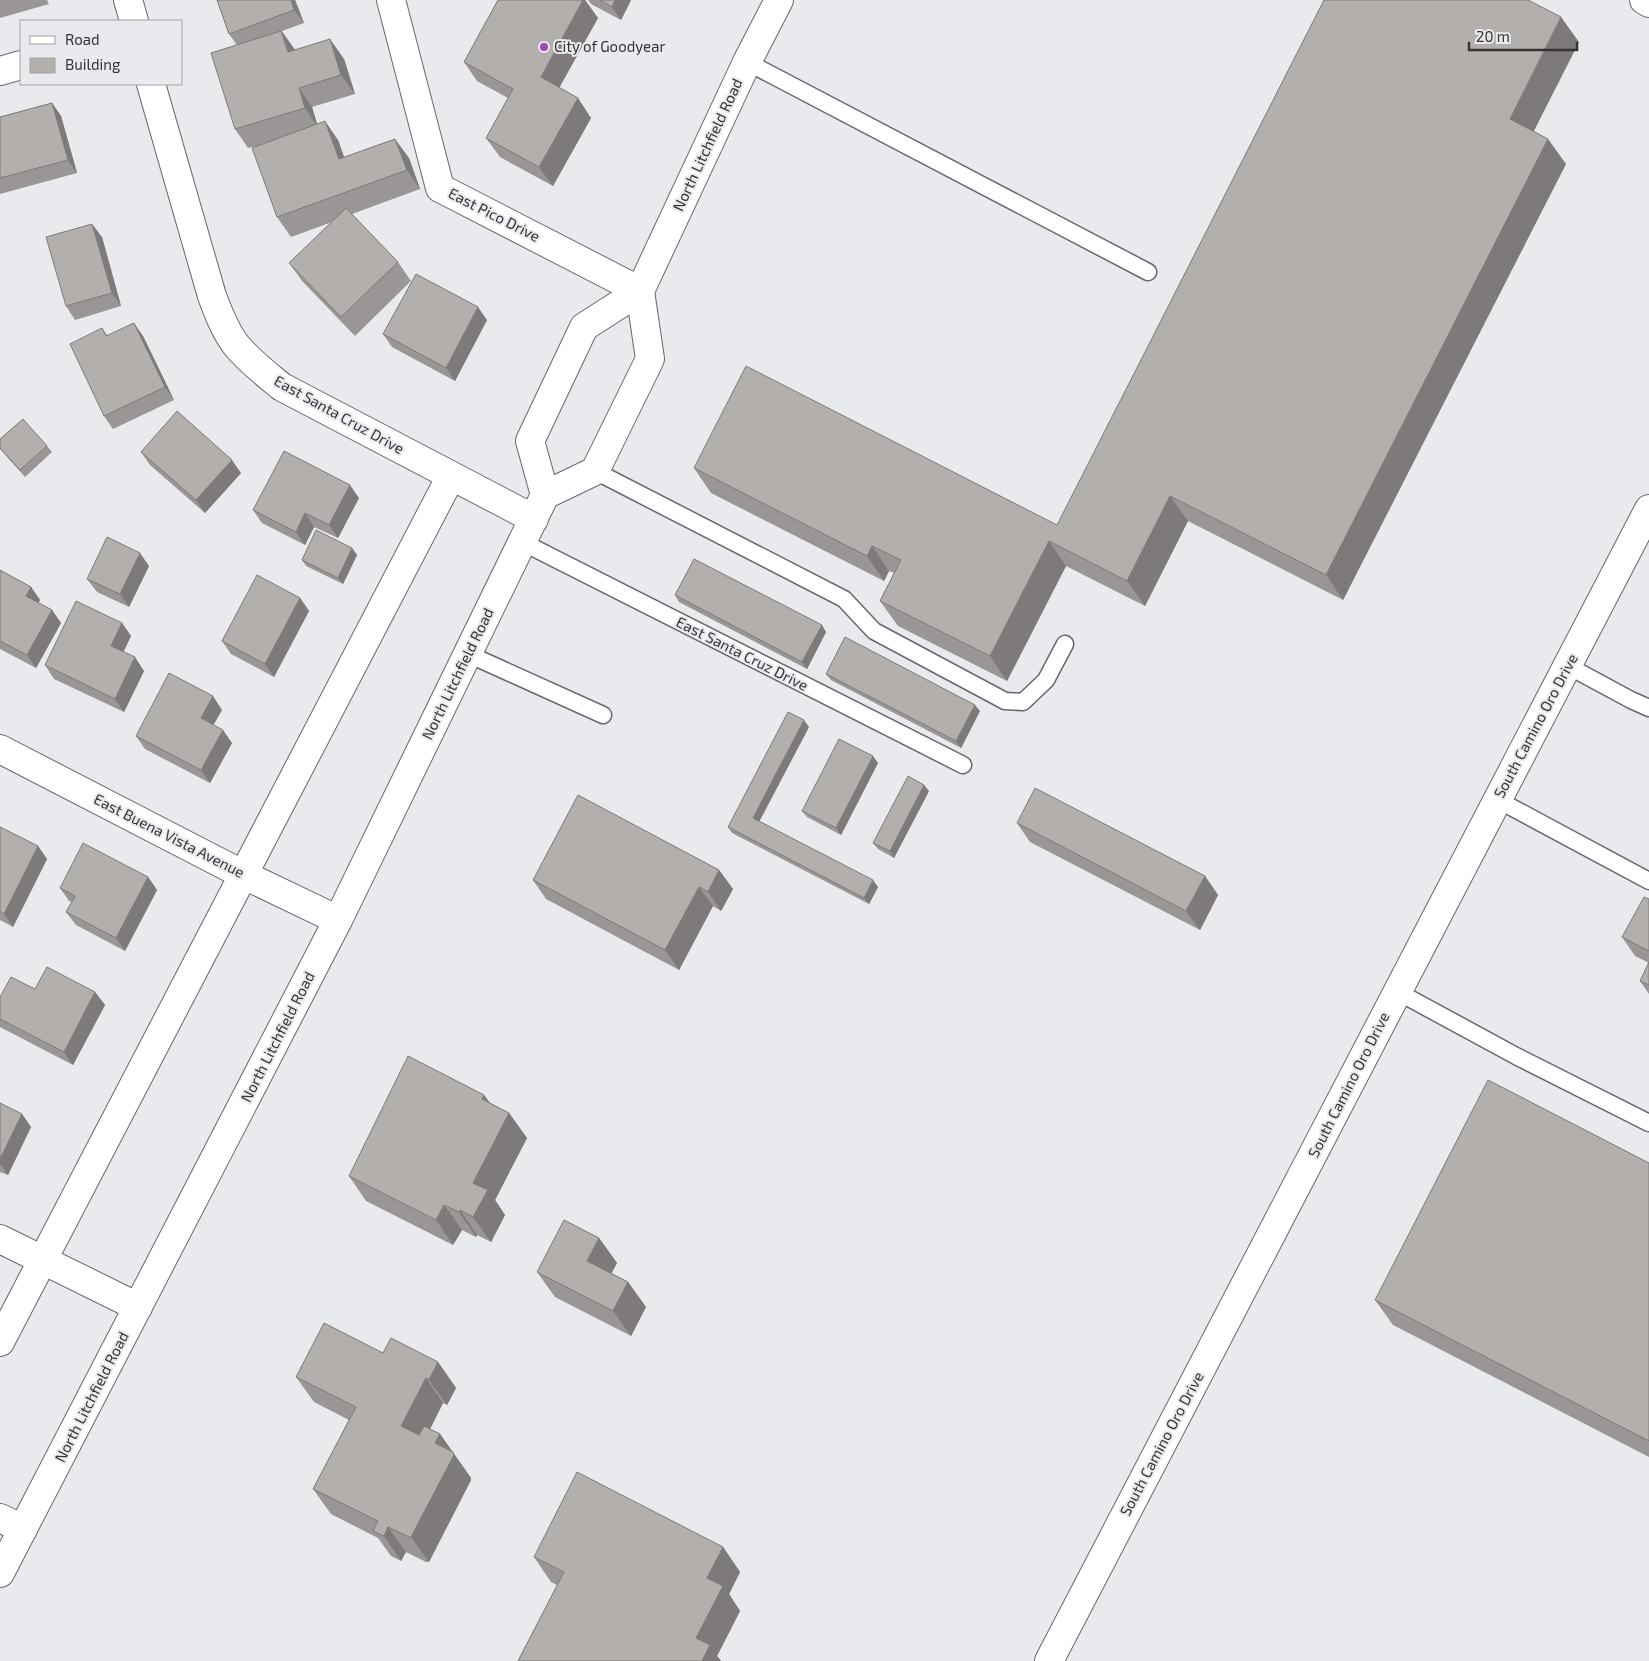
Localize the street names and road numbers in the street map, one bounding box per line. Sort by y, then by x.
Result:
street label: North Litchfield Road [668,75,746,214]
street label: East Pico Drive [446,183,543,245]
street label: East Santa Cruz Drive [271,371,408,457]
street label: North Litchfield Road [417,605,497,742]
street label: East Santa Cruz Drive [673,612,811,694]
street label: South Camino Oro Drive [1489,650,1581,801]
street label: East Buena Vista Avenue [91,789,248,881]
street label: North Litchfield Road [236,968,318,1105]
street label: South Camino Oro Drive [1304,1009,1393,1160]
street label: North Litchfield Road [50,1328,132,1465]
street label: South Camino Oro Drive [1115,1368,1207,1519]

